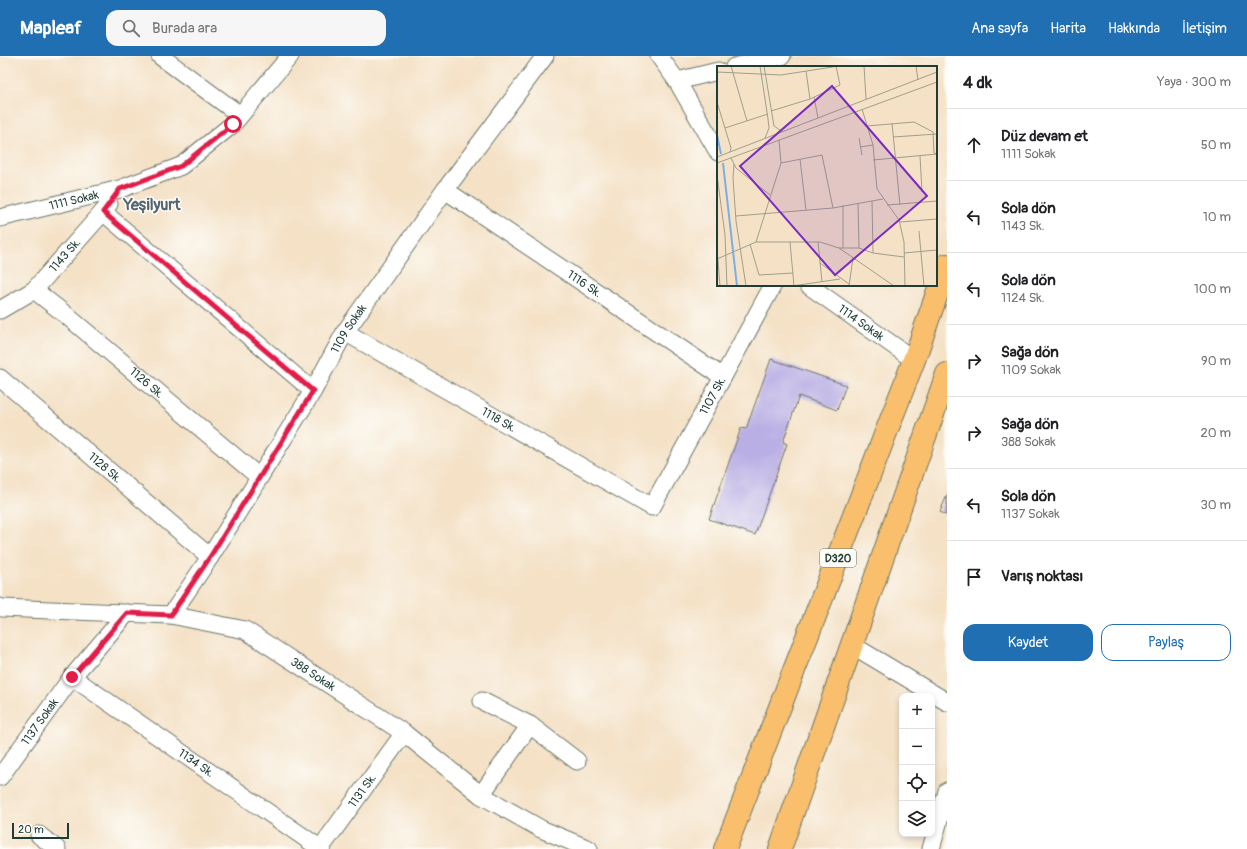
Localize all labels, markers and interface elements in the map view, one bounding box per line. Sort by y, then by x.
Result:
search box [106,10,386,46]
text: Mapleaf [20,16,82,40]
icon: search [120,17,142,39]
text: Burada ara [152,19,217,38]
text: Ana sayfa [971,20,1028,37]
text: Harita [1050,20,1086,37]
text: Hakkında [1108,20,1160,37]
text: İletişim [1182,20,1227,37]
inset map [717,66,937,286]
text: 4 dk [963,72,992,93]
text: Yaya · 300 m [1157,74,1231,90]
route start [224,115,242,133]
text: Düz devam et [1001,127,1088,146]
icon: ahead [963,134,985,156]
text: 50 m [1201,137,1231,153]
text: 1111 Sokak [1001,146,1056,162]
street label: 1111 Sokak [48,187,100,214]
district label: Yeşilyurt [122,195,181,215]
text: Sola dön [1001,199,1056,218]
icon: left [963,206,985,228]
text: 10 m [1203,209,1231,225]
text: 1143 Sk. [1001,218,1045,234]
street label: 1143 Sk. [46,235,84,276]
street label: 1116 Sk. [564,267,604,301]
text: Sola dön [1001,271,1056,290]
icon: left [963,278,985,300]
text: 100 m [1194,281,1231,297]
text: 1124 Sk. [1001,290,1045,306]
street label: 1109 Sokak [328,302,370,356]
street label: 1114 Sokak [835,302,887,344]
text: Sağa dön [1001,343,1059,362]
icon: right [963,350,985,372]
text: 90 m [1201,353,1231,369]
text: 1109 Sokak [1001,362,1061,378]
street label: 1126 Sk. [126,364,167,402]
street label: 1107 Sk. [697,374,729,418]
street label: 1118 Sk. [479,404,519,436]
text: Sağa dön [1001,415,1059,434]
icon: right [963,422,985,444]
text: 20 m [1200,425,1231,441]
text: 388 Sokak [1001,434,1056,450]
street label: 1128 Sk. [85,449,125,486]
text: Sola dön [1001,487,1056,506]
icon: left [963,494,985,516]
text: 30 m [1201,497,1231,513]
text: 1137 Sokak [1001,506,1060,522]
road number: D320 [820,549,856,567]
icon: arrive [963,566,985,588]
text: Varış noktası [1001,567,1083,586]
button: Kaydet [963,624,1093,661]
button: Paylaş [1101,624,1231,661]
street label: 388 Sokak [288,654,338,695]
route end [63,668,81,686]
map controls [899,693,935,837]
button: + [899,693,935,729]
street label: 1137 Sokak [18,696,62,748]
button: − [899,729,935,765]
street label: 1134 Sk. [175,746,217,781]
button: locate [899,765,935,801]
street label: 1131 Sk. [345,771,380,811]
button: layers [899,801,935,837]
scale bar [12,821,69,840]
text: 20 m [18,823,44,836]

